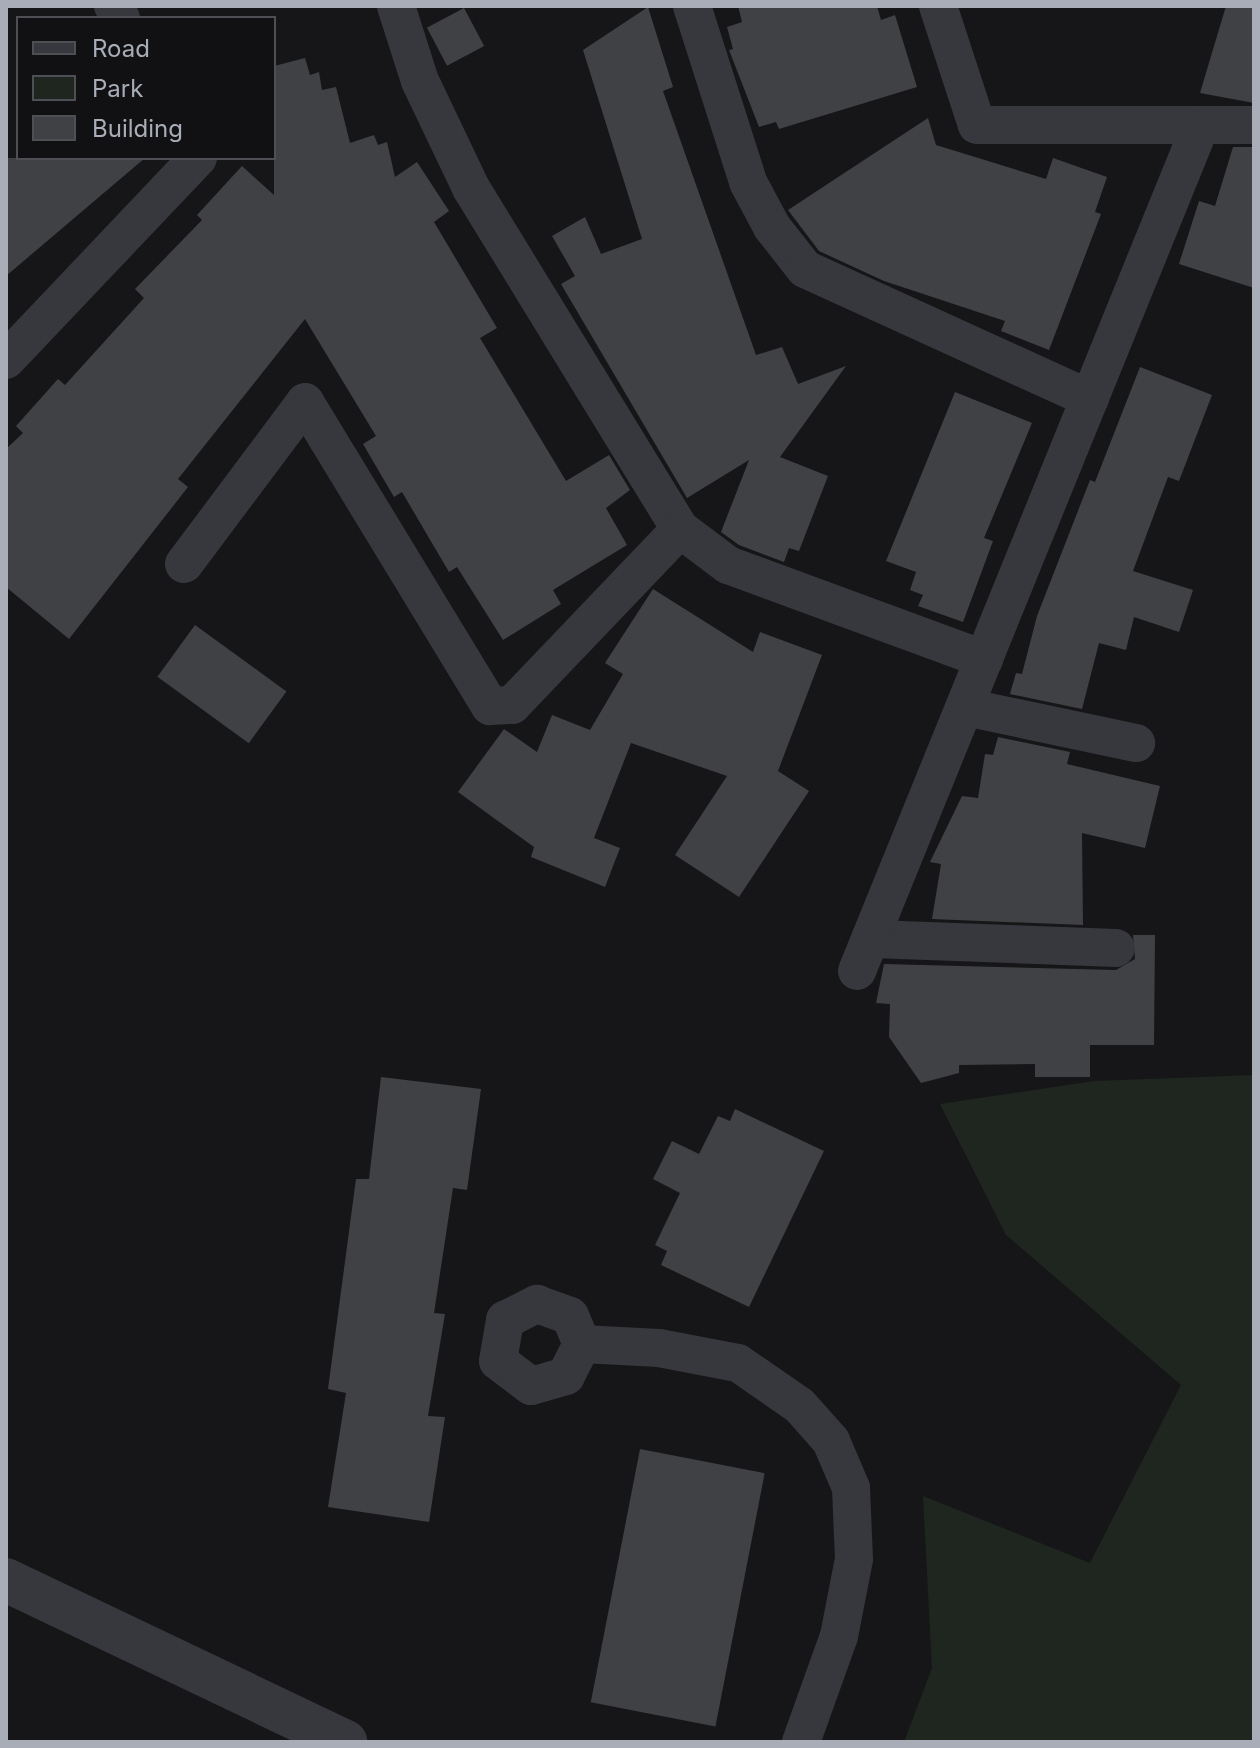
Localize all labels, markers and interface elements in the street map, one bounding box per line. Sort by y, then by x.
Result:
legend [16,16,276,160]
text: Road [92,34,150,63]
text: Park [92,74,143,103]
text: Building [92,114,183,143]

